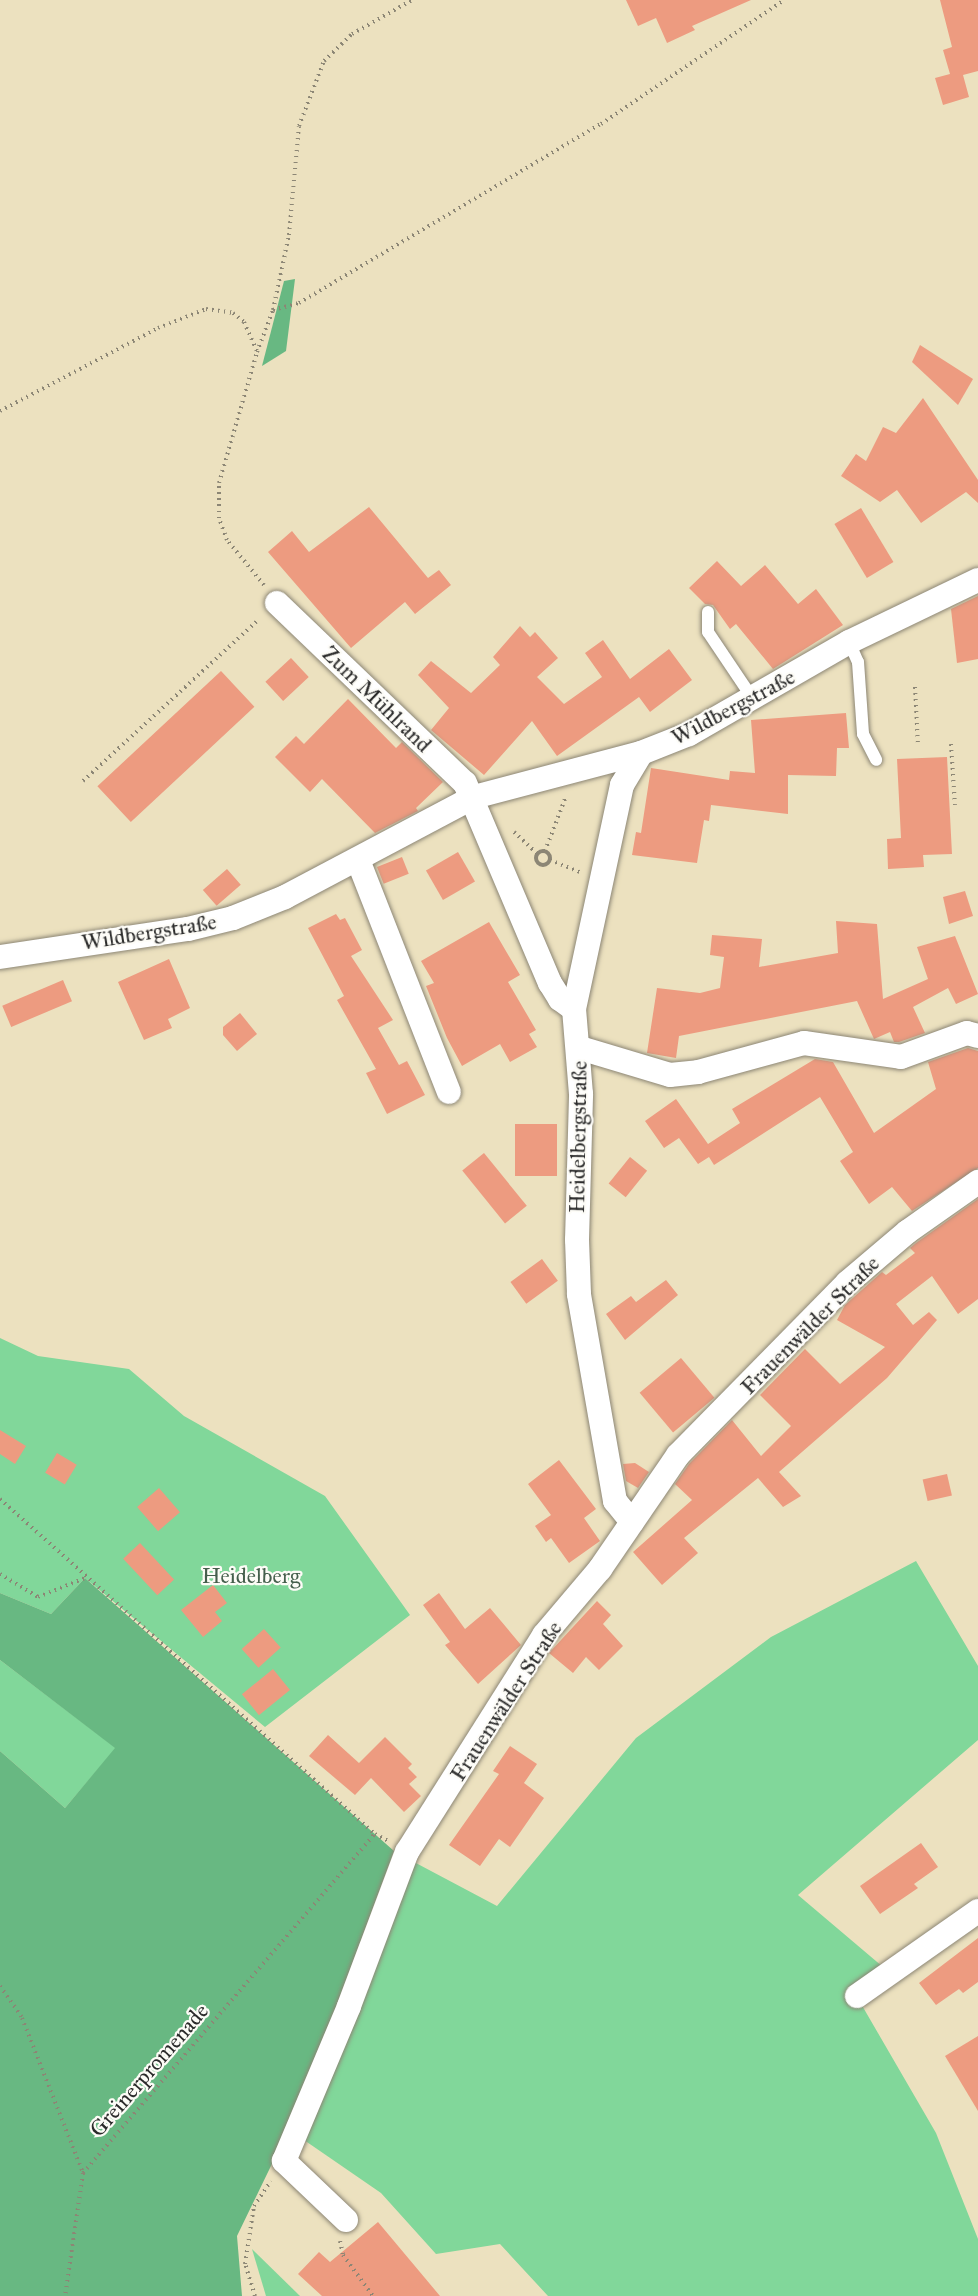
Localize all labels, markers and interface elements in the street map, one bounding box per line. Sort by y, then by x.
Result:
street label: Zum Mühlrand [317,640,437,758]
street label: Wildbergstraße [667,663,799,751]
street label: Wildbergstraße [80,908,218,956]
street label: Heidelbergstraße [563,1061,593,1213]
street label: Frauenwälder Straße [735,1250,885,1400]
park label: Heidelberg [202,1563,300,1589]
street label: Frauenwälder Straße [444,1616,568,1786]
street label: Greinerpromenade [84,1998,214,2142]

